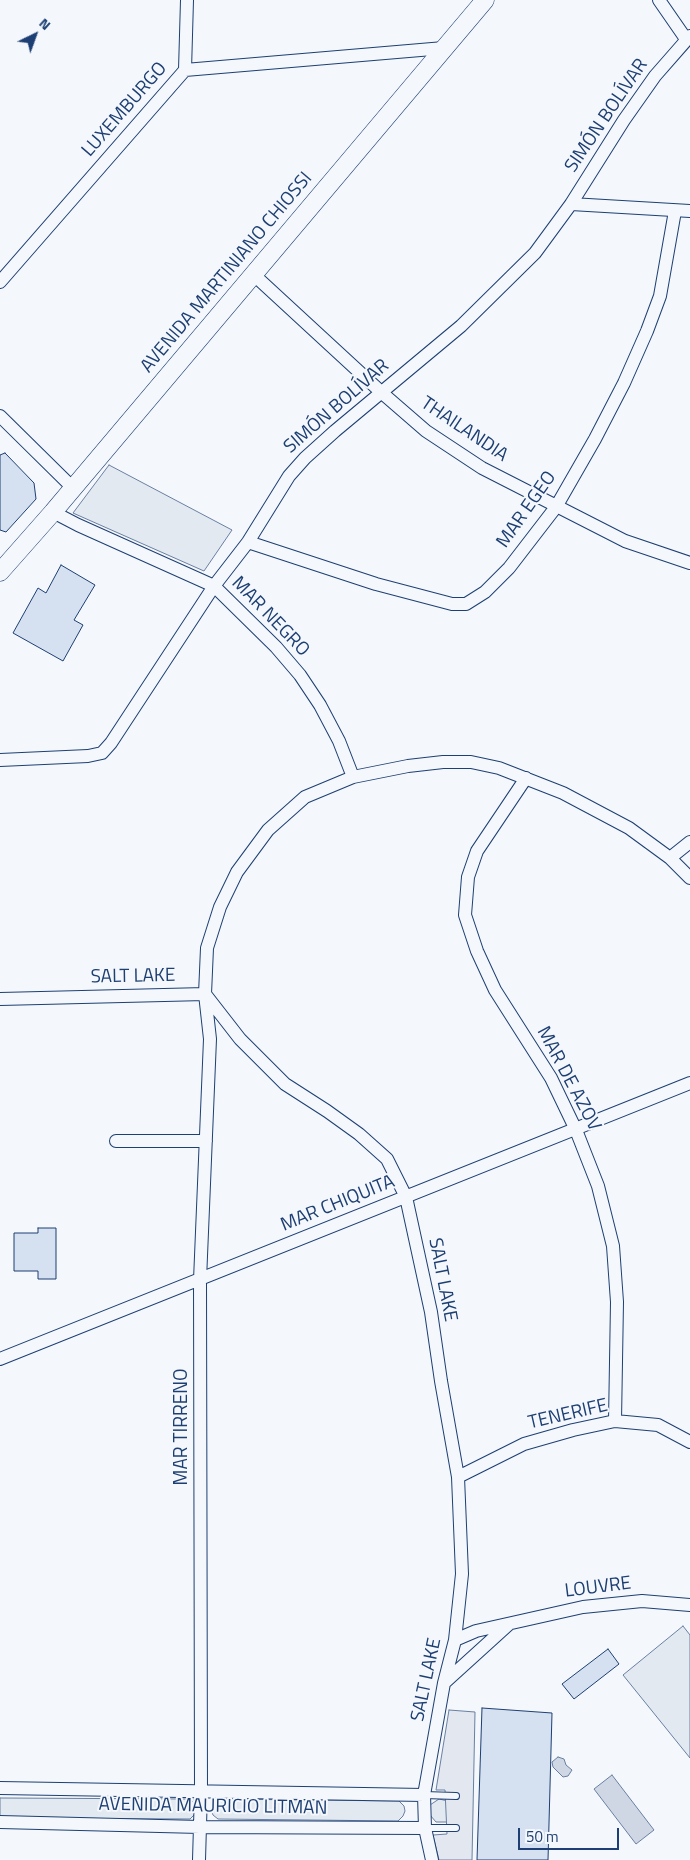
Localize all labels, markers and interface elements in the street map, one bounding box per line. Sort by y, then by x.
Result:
north arrow [10,10,60,60]
text: N [35,12,56,35]
street label: SIMÓN BOLÍVAR [561,55,653,177]
street label: LUXEMBURGO [78,58,172,162]
street label: AVENIDA MARTINIANO CHIOSSI [136,168,318,378]
street label: SIMÓN BOLÍVAR [280,355,394,459]
street label: THAILANDIA [416,392,512,468]
street label: MAR EGEO [492,467,562,553]
street label: MAR NEGRO [226,572,314,662]
street label: SALT LAKE [90,965,176,989]
street label: MAR DE AZOV [531,1023,605,1135]
street label: MAR CHIQUITA [278,1171,398,1237]
street label: SALT LAKE [423,1236,461,1324]
street label: MAR TIRRENO [171,1368,193,1486]
street label: TENERIFE [526,1395,610,1435]
street label: LOUVRE [563,1573,633,1603]
street label: SALT LAKE [407,1636,447,1724]
street label: AVENIDA MAURICIO LITMAN [98,1794,328,1820]
scale bar [520,1818,621,1850]
text: 50 m [526,1825,559,1848]

